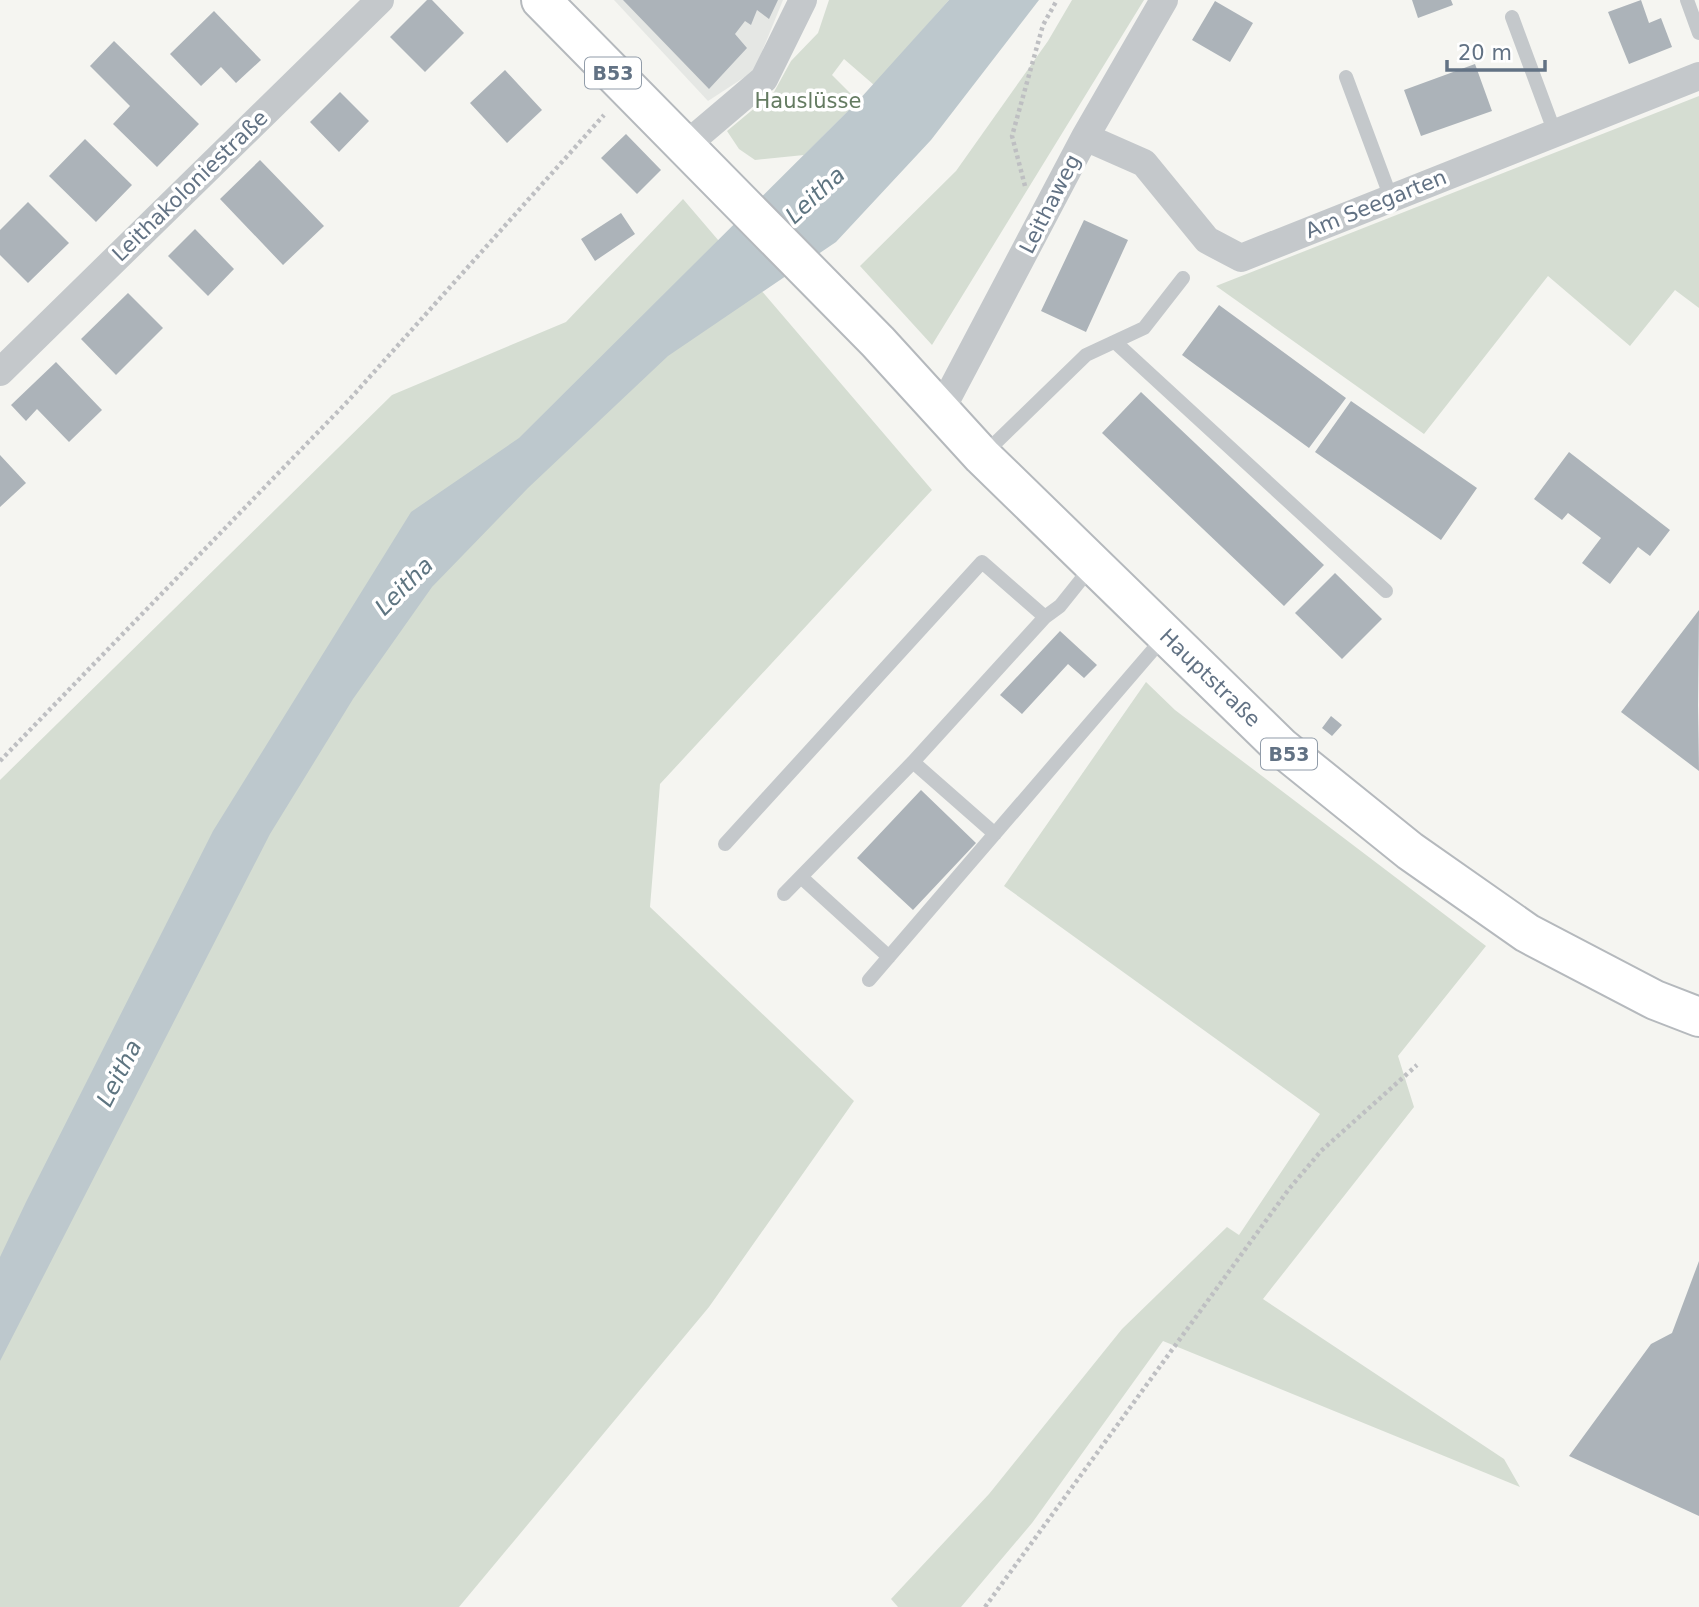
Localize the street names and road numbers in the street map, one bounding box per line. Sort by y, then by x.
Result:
road number: B53 [585,58,641,88]
street label: Leithakoloniestraße [107,106,273,266]
street label: Leithaweg [1015,150,1085,258]
street label: Am Seegarten [1302,165,1450,243]
street label: Hauptstraße [1155,624,1265,732]
road number: B53 [1261,738,1317,769]

